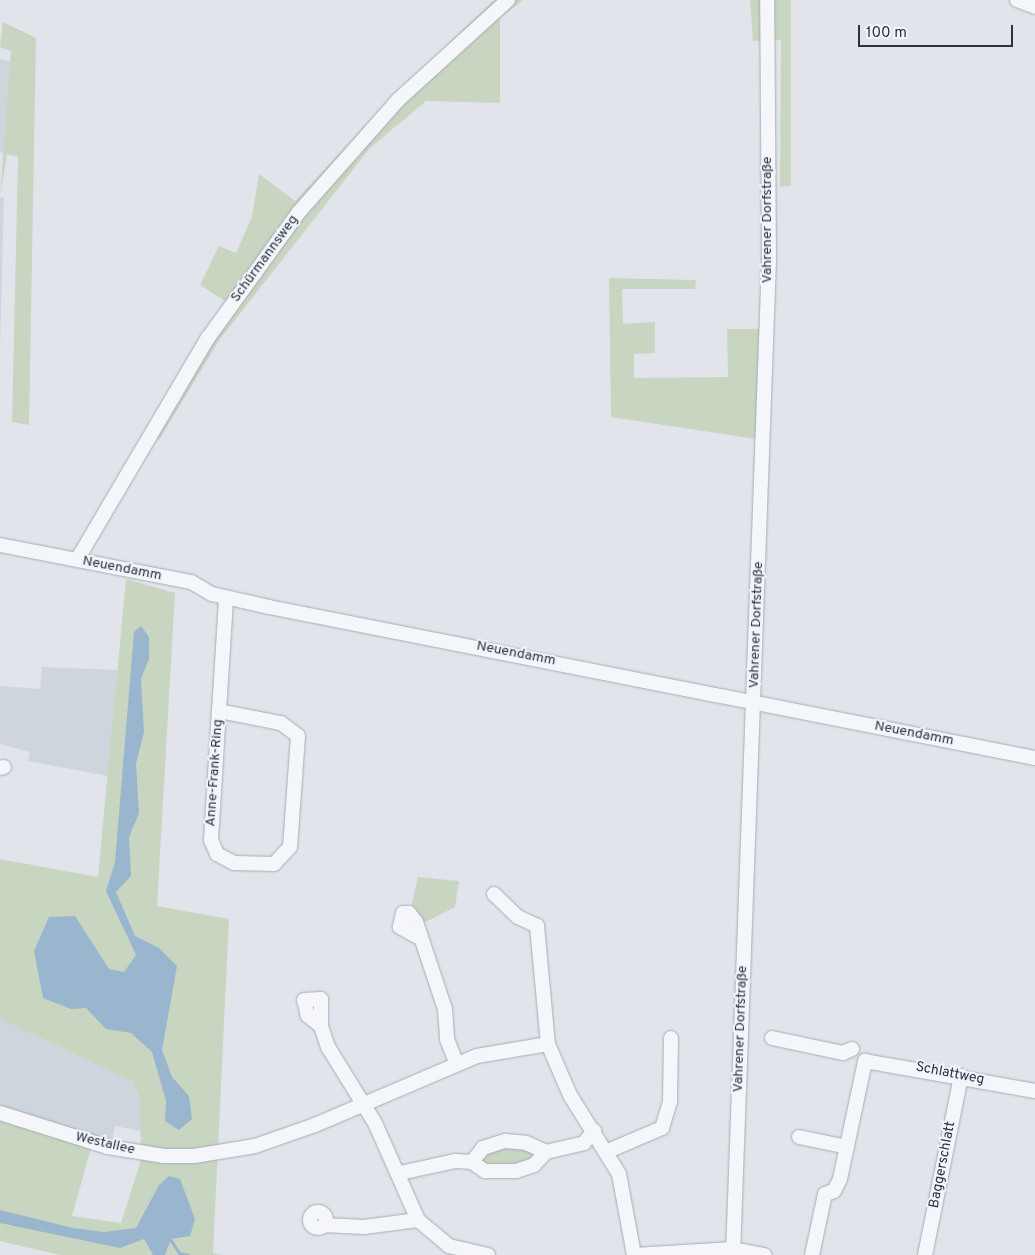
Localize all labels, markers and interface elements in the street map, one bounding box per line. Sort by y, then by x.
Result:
scale bar [860,15,1015,47]
text: 100 m [866,24,907,43]
street label: Vahrener Dorfstraße [760,157,776,283]
street label: Schürmannsweg [228,212,302,306]
street label: Neuendamm [81,553,163,585]
street label: Vahrener Dorfstraße [746,561,768,689]
street label: Neuendamm [475,638,557,670]
street label: Neuendamm [873,718,955,750]
street label: Anne-Frank-Ring [203,719,227,827]
street label: Vahrener Dorfstraße [730,965,752,1093]
street label: Schlattweg [914,1059,986,1089]
street label: Baggerschlatt [926,1120,960,1210]
street label: Westallee [74,1129,136,1159]

